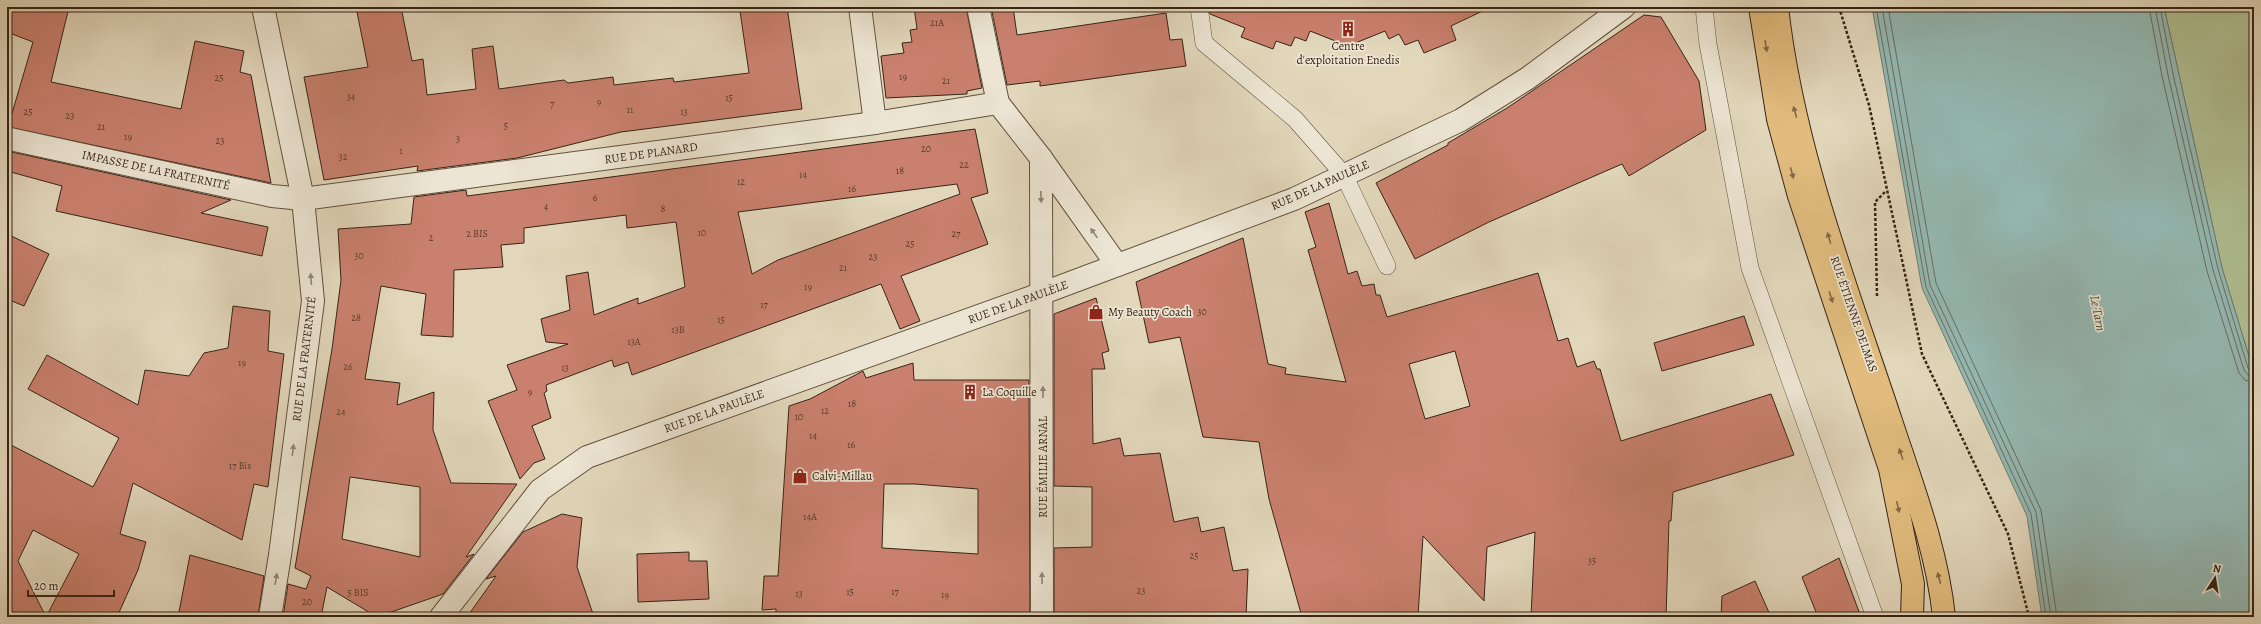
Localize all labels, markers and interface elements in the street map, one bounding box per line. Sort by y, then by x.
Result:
house number: 21A [930,16,944,29]
building icon: Centre d'exploitation Enedis [1339,20,1357,38]
place label: Centre d'exploitation Enedis [1296,38,1400,68]
one-way arrow [1763,39,1769,52]
house number: 19 [899,70,907,83]
house number: 25 [214,71,224,84]
house number: 21 [942,74,951,87]
house number: 34 [347,90,356,103]
house number: 15 [725,91,733,104]
house number: 9 [597,95,602,108]
house number: 7 [550,97,555,110]
house number: 11 [627,103,634,116]
house number: 25 [23,105,33,118]
house number: 13 [680,105,688,118]
one-way arrow [1792,106,1798,118]
house number: 23 [66,109,74,122]
house number: 5 [504,119,508,132]
house number: 21 [97,120,106,133]
house number: 19 [124,130,132,143]
house number: 3 [456,132,460,145]
house number: 23 [216,134,224,147]
street label: RUE DE PLANARD [603,139,699,167]
house number: 20 [921,142,931,155]
house number: 1 [399,144,403,157]
street label: IMPASSE DE LA FRATERNITÉ [80,146,232,194]
house number: 32 [339,150,348,163]
street label: RUE DE LA PAULÈLE [1268,156,1372,214]
house number: 22 [959,158,969,171]
house number: 18 [896,164,904,177]
one-way arrow [1789,167,1795,179]
house number: 14 [799,168,807,181]
house number: 12 [737,175,745,188]
house number: 16 [848,182,856,195]
house number: 6 [593,191,598,204]
one-way arrow [1038,191,1044,204]
house number: 4 [544,200,549,213]
house number: 8 [661,202,666,215]
house number: 10 [698,226,706,239]
house number: 2 BIS [466,227,488,240]
house number: 27 [952,227,961,240]
one-way arrow [1090,228,1098,239]
house number: 2 [429,231,434,244]
one-way arrow [1826,232,1832,244]
house number: 25 [905,237,915,250]
house number: 30 [354,249,364,262]
house number: 23 [869,250,877,263]
street label: RUE ÉTIENNE DELMAS [1827,254,1881,374]
house number: 21 [839,261,848,274]
one-way arrow [308,273,315,285]
street label: RUE DE LA PAULÈLE [966,276,1070,328]
house number: 19 [804,280,812,293]
one-way arrow [1829,291,1835,303]
water label: Le Tarn [2086,294,2110,332]
street label: RUE DE LA FRATERNITÉ [288,296,320,422]
house number: 17 [760,298,769,311]
shop icon: My Beauty Coach [1087,303,1105,321]
place label: My Beauty Coach [1108,304,1193,320]
house number: 30 [1197,305,1207,318]
house number: 28 [351,311,361,324]
house number: 15 [717,313,725,326]
house number: 13B [671,323,685,336]
house number: 13A [627,335,641,348]
house number: 19 [238,356,246,369]
house number: 26 [343,360,353,373]
house number: 13 [561,361,569,374]
building icon: La Coquille [961,383,979,401]
place label: La Coquille [982,384,1037,400]
house number: 9 [528,385,533,398]
street label: RUE DE LA PAULÈLE [662,385,766,437]
one-way arrow [1040,385,1046,398]
house number: 18 [848,397,856,410]
house number: 12 [821,404,829,417]
house number: 24 [336,405,346,418]
house number: 10 [795,410,803,423]
street label: RUE ÉMILIE ARNAL [1035,415,1051,518]
house number: 14 [809,429,817,442]
house number: 16 [847,438,855,451]
one-way arrow [290,444,296,456]
one-way arrow [1898,448,1904,460]
house number: 17 Bis [229,459,251,472]
shop icon: Calvi-Millau [791,467,809,485]
place label: Calvi-Millau [812,468,873,484]
one-way arrow [1895,501,1901,513]
house number: 14A [803,510,817,523]
house number: 25 [1189,549,1199,562]
house number: 35 [1588,554,1596,567]
north arrow [2195,558,2235,598]
text: N [2211,561,2222,577]
one-way arrow [1039,571,1045,584]
scale bar [28,572,114,598]
one-way arrow [273,572,279,585]
one-way arrow [1935,572,1941,585]
text: 20 m [34,578,58,594]
house number: 23 [1137,584,1145,597]
house number: 15 [846,585,854,598]
house number: 17 [891,585,900,598]
house number: 5 BIS [347,586,369,599]
house number: 13 [795,587,803,600]
house number: 19 [941,588,949,601]
house number: 20 [302,595,312,608]

